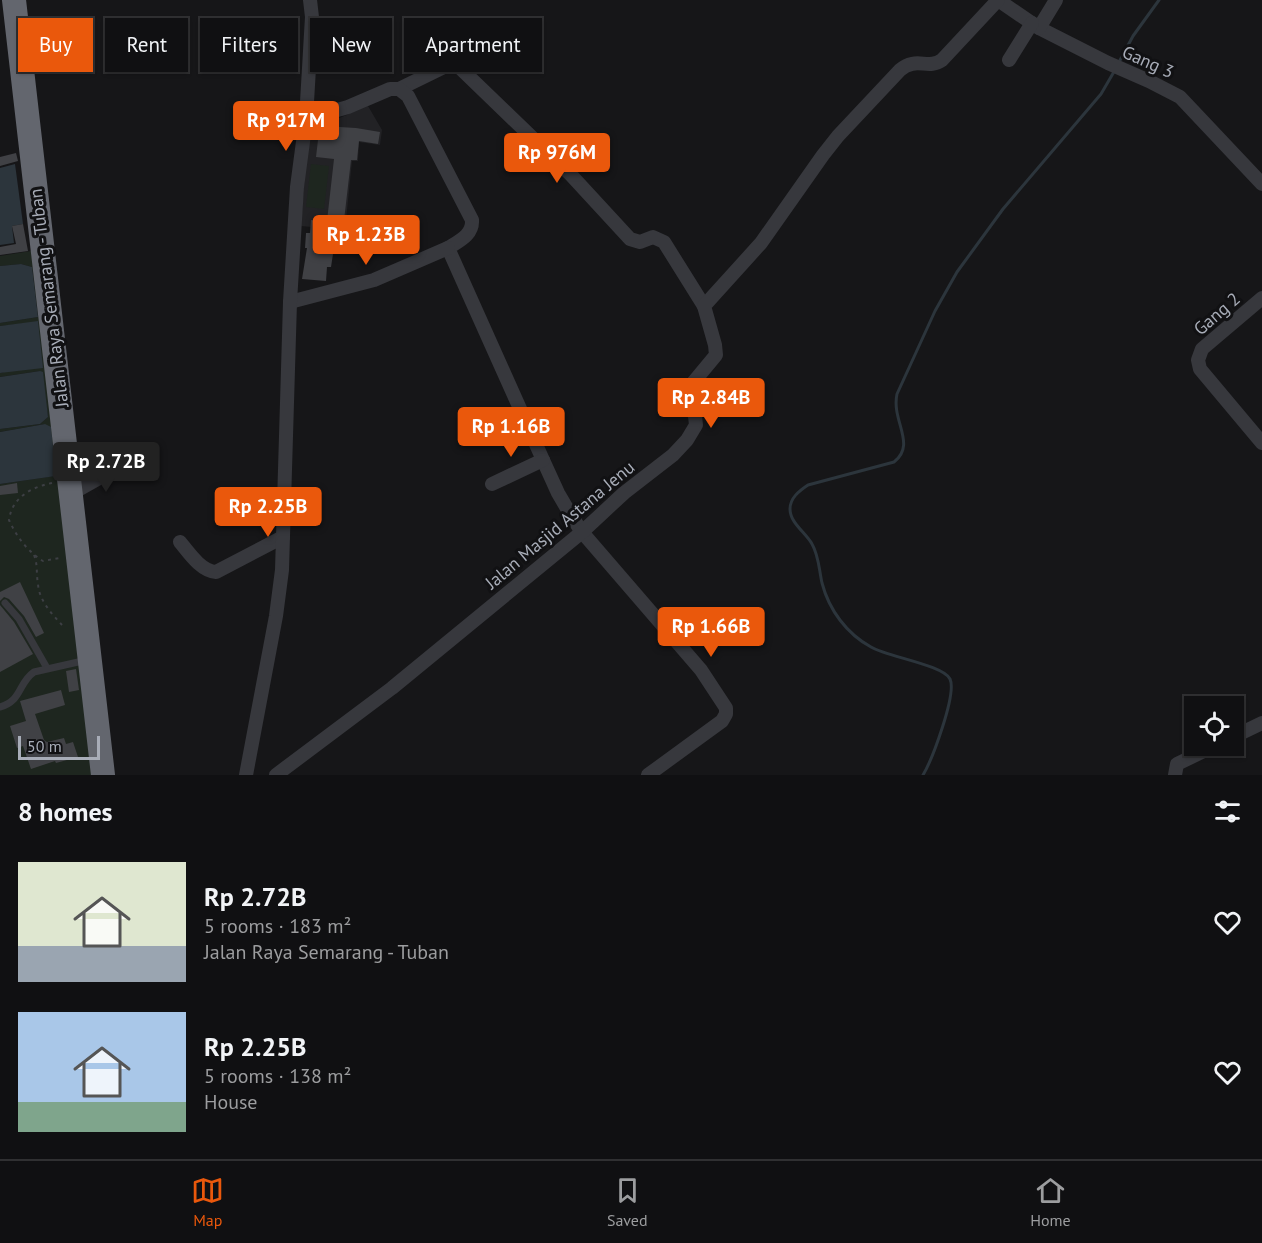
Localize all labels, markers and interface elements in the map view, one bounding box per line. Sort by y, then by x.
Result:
chip: Buy [18,18,93,72]
chip: Rent [105,18,188,72]
chip: Filters [200,18,298,72]
chip: New [310,18,392,72]
chip: Apartment [404,18,542,72]
street label: Gang 3 [1119,40,1178,83]
pin: Rp 917M [231,101,341,152]
text: Rp 917M [247,107,325,133]
pin: Rp 976M [502,133,612,184]
text: Rp 976M [518,139,596,165]
street label: Jalan Raya Semarang - Tuban [24,187,73,410]
pin: Rp 1.23B [304,215,428,266]
text: Rp 1.23B [327,221,405,247]
street label: Gang 2 [1189,287,1245,340]
pin: Rp 2.84B [649,378,773,429]
text: Rp 2.84B [672,384,750,410]
pin: Rp 1.16B [449,407,573,458]
text: Rp 1.16B [472,413,550,439]
pin: Rp 2.72B [44,442,168,493]
text: Rp 2.72B [67,448,145,474]
street label: Jalan Masjid Astana Jenu [480,455,639,594]
pin: Rp 2.25B [206,487,330,538]
text: Rp 2.25B [229,493,307,519]
pin: Rp 1.66B [649,607,773,658]
text: Rp 1.66B [672,613,750,639]
map controls [1184,696,1244,756]
button: locate [1184,696,1244,756]
scale bar [18,733,100,760]
text: 50 m [27,736,62,756]
text: 8 homes [18,795,113,828]
icon: filters [1211,795,1244,828]
text: Rp 2.72B [204,880,306,913]
icon: home [66,886,138,958]
icon: heart [1211,906,1244,939]
text: 5 rooms · 183 m² [204,913,351,939]
text: Jalan Raya Semarang - Tuban [204,939,449,965]
text: Rp 2.25B [204,1030,306,1063]
icon: home [66,1036,138,1108]
icon: heart [1211,1056,1244,1089]
text: 5 rooms · 138 m² [204,1063,351,1089]
text: House [204,1089,258,1115]
tab: Map [191,1174,224,1230]
tab: Saved [607,1174,648,1230]
tab: Home [1030,1174,1071,1230]

